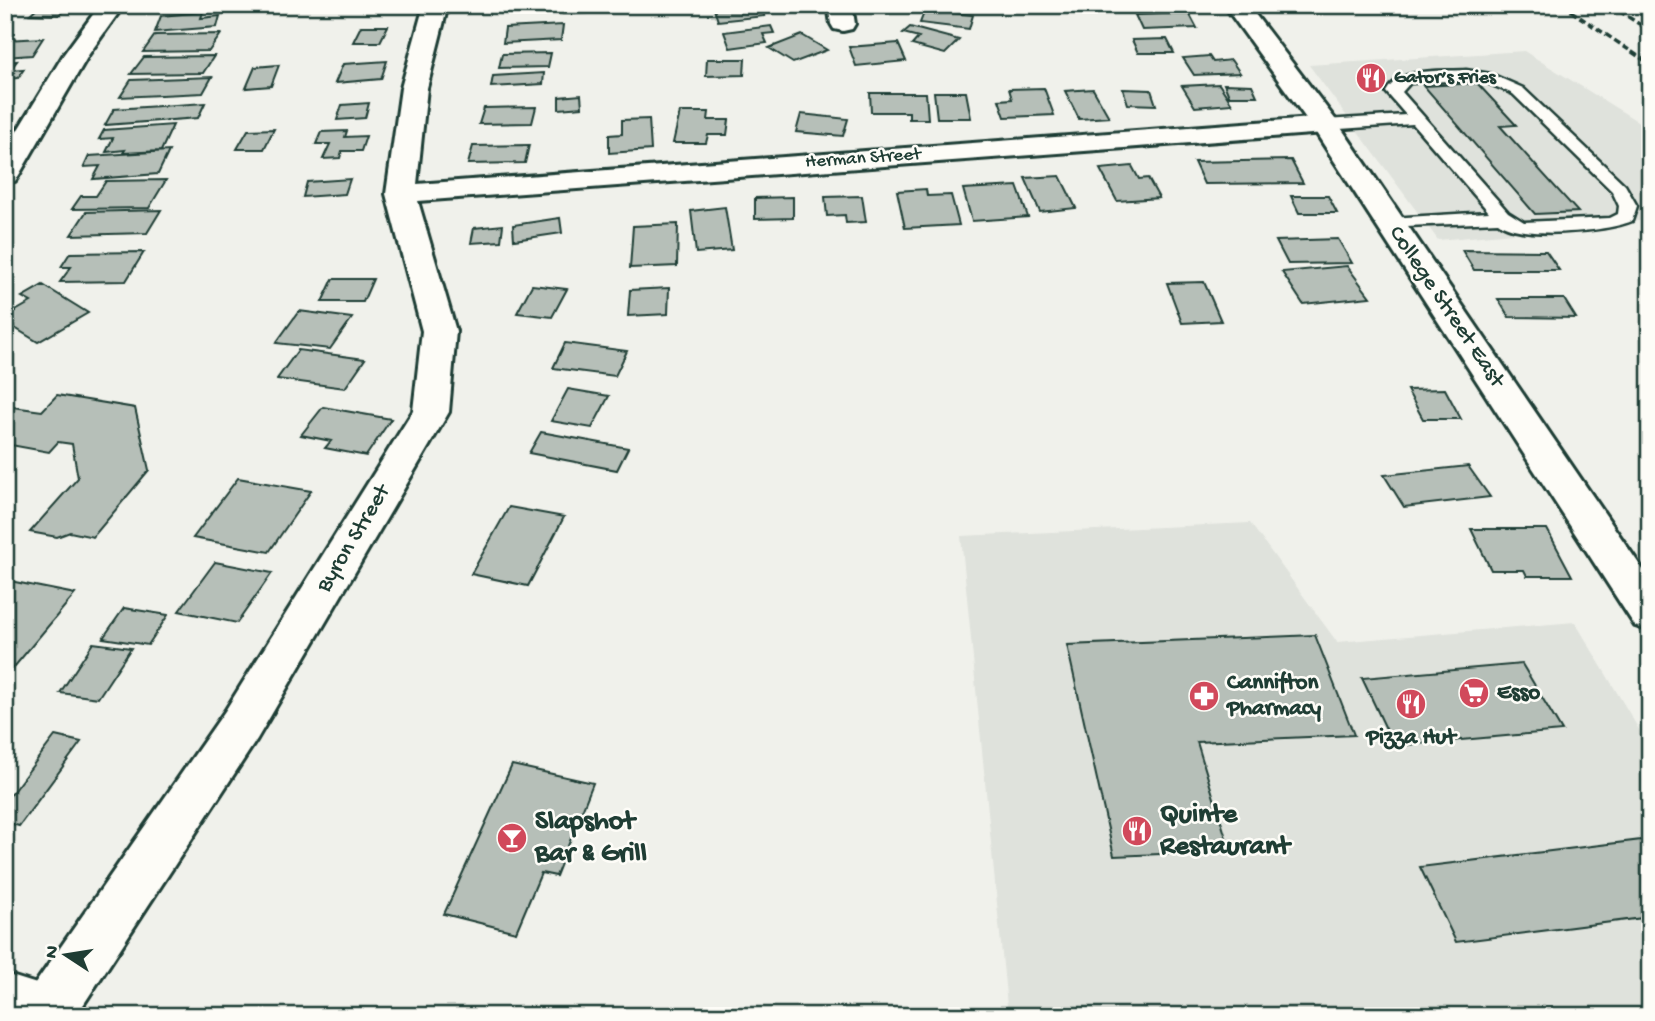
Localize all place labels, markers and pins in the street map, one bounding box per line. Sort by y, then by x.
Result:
restaurant icon: Gator’s Fries [1354,61,1388,95]
place label: Gator’s Fries [1394,67,1497,90]
place label: Cannifton Pharmacy [1225,670,1322,723]
supermarket icon: Esso [1457,676,1491,710]
pharmacy icon: Cannifton Pharmacy [1187,679,1221,713]
place label: Esso [1497,680,1540,707]
restaurant icon: Pizza Hut [1394,687,1428,721]
place label: Pizza Hut [1364,725,1458,752]
place label: Quinte Restaurant [1159,799,1292,864]
place label: Slapshot Bar & Grill [534,806,647,871]
restaurant icon: Quinte Restaurant [1120,814,1154,848]
bar icon: Slapshot Bar & Grill [495,821,529,855]

